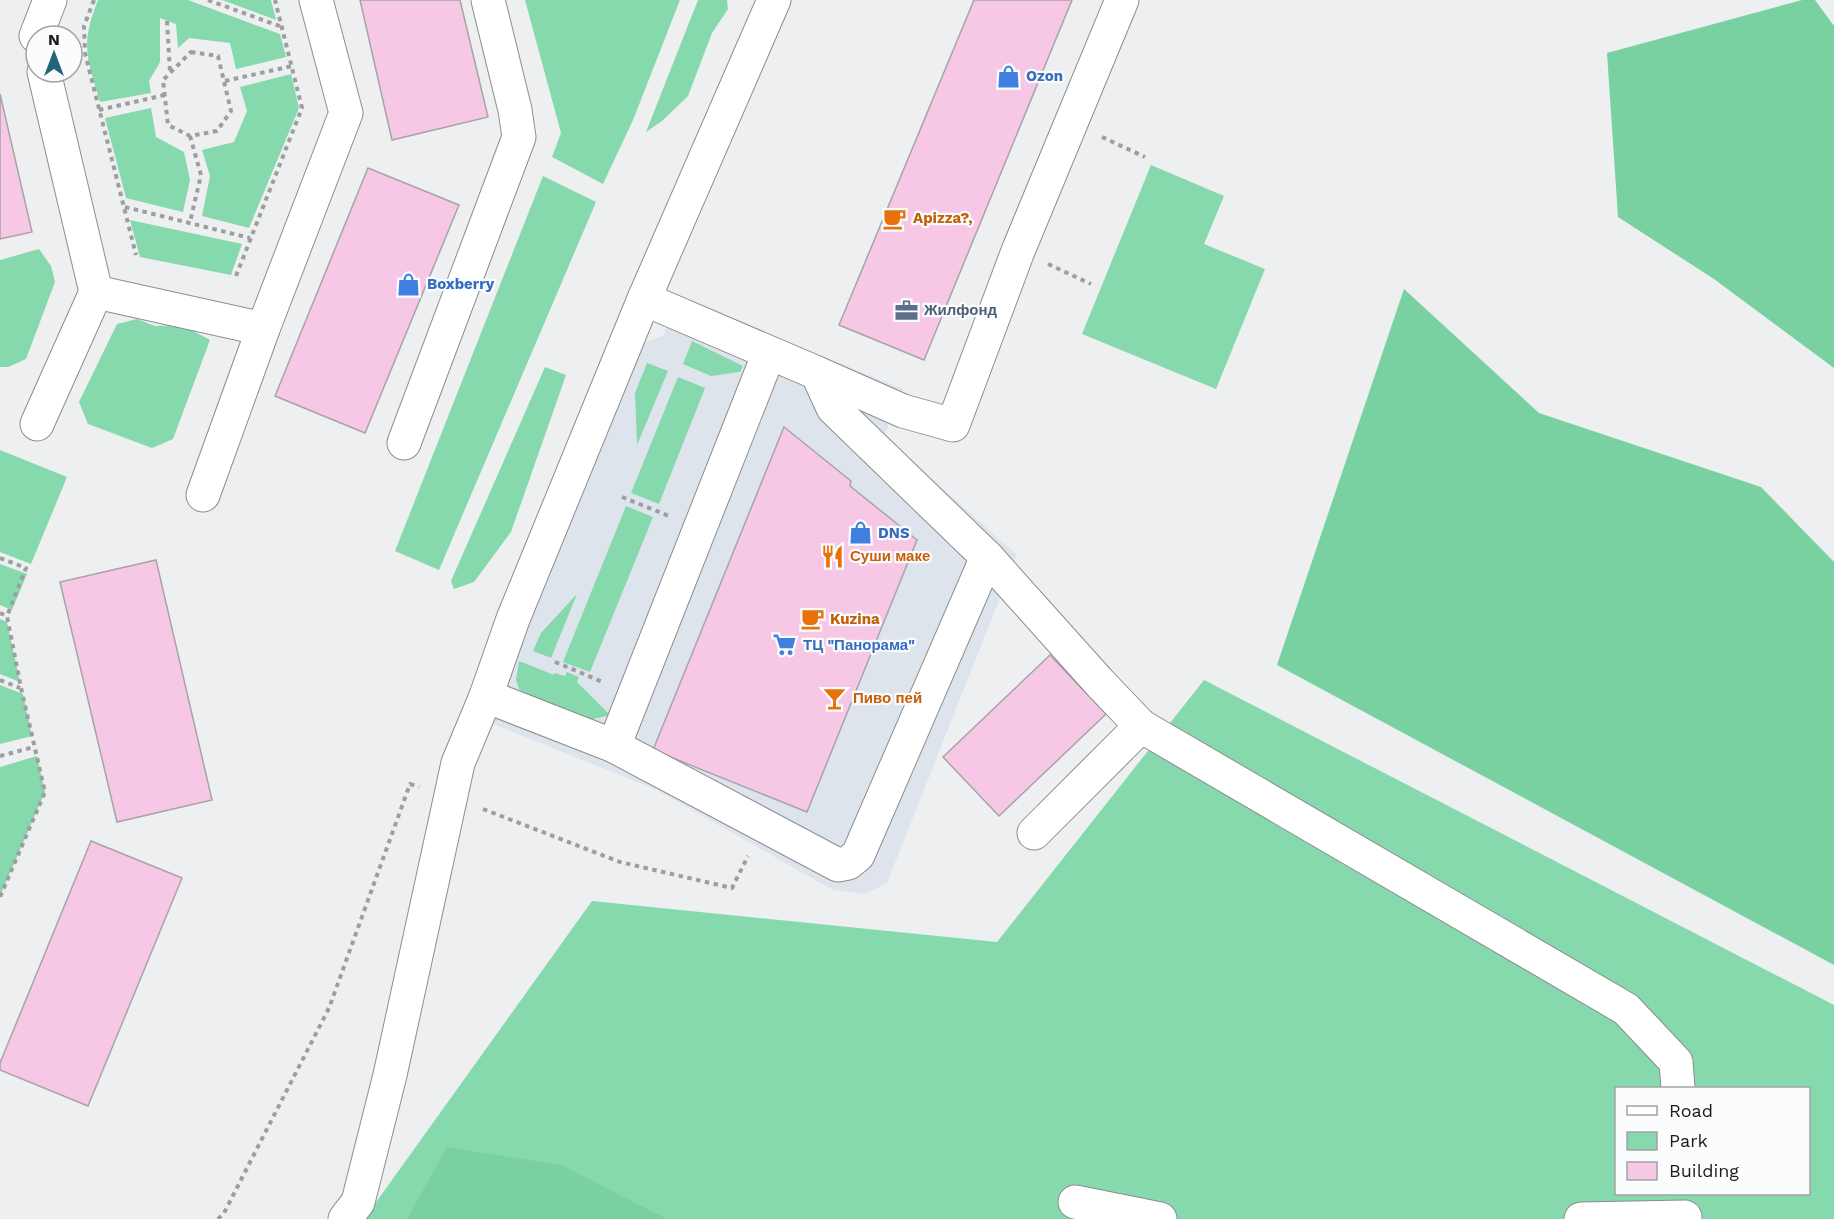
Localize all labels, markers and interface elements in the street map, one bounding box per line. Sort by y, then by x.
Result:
north arrow [24,24,84,84]
text: N [48,30,60,49]
shop icon: Ozon [995,63,1021,89]
place label: Ozon [1026,67,1063,85]
cafe icon: Apizza?, [882,205,908,231]
place label: Apizza?, [913,209,973,227]
shop icon: Boxberry [396,271,422,297]
place label: Boxberry [427,275,495,293]
office icon: Жилфонд [893,297,919,323]
place label: Жилфонд [923,301,997,319]
shop icon: DNS [847,520,873,546]
place label: DNS [878,524,910,542]
restaurant icon: Суши маке [819,543,845,569]
place label: Суши маке [850,547,930,565]
cafe icon: Kuzina [799,606,825,632]
place label: Kuzina [830,610,880,628]
supermarket icon: ТЦ "Панорама" [772,632,798,658]
place label: ТЦ "Панорама" [803,636,915,654]
bar icon: Пиво пей [822,685,848,711]
place label: Пиво пей [853,689,922,707]
legend [1615,1087,1810,1195]
text: Road [1669,1100,1713,1121]
text: Park [1669,1130,1708,1151]
text: Building [1669,1160,1739,1181]

